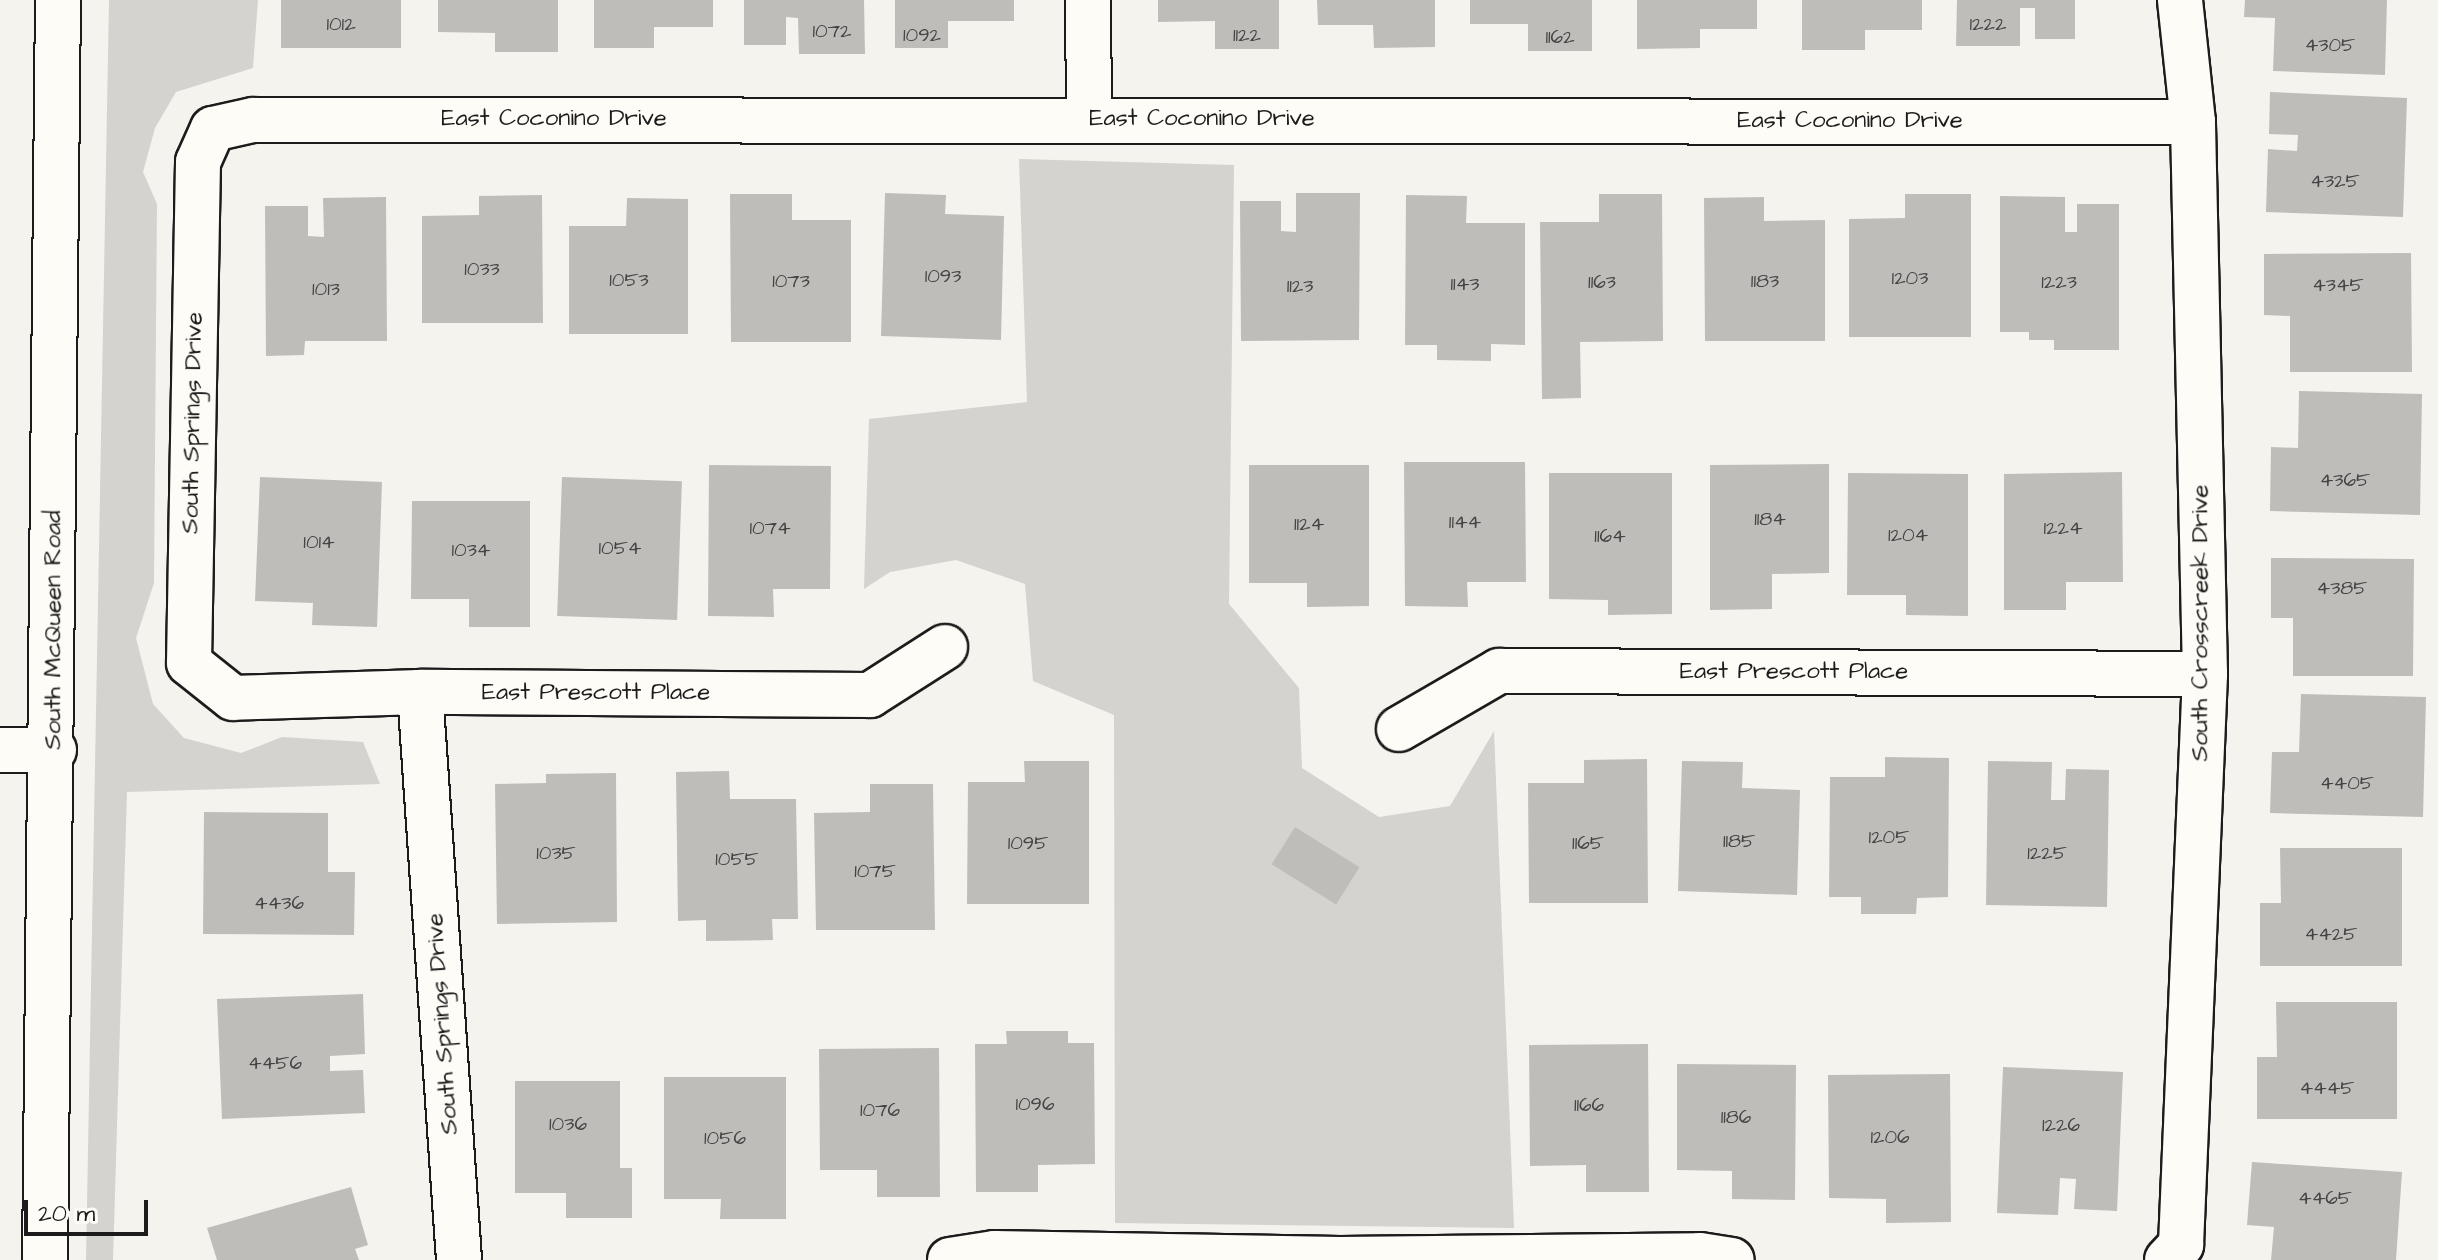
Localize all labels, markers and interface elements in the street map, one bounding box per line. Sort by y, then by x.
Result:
house number: 1012 [326,12,356,36]
house number: 1222 [1970,12,2006,36]
house number: 1072 [813,19,851,43]
house number: 1092 [903,23,941,47]
house number: 1122 [1233,23,1261,47]
house number: 1162 [1545,25,1575,49]
house number: 4305 [2305,33,2355,57]
street label: East Coconino Drive [441,105,667,133]
street label: East Coconino Drive [1089,105,1315,133]
street label: East Coconino Drive [1737,107,1963,135]
house number: 4325 [2310,169,2360,193]
house number: 1033 [464,257,500,281]
house number: 1093 [925,264,961,288]
house number: 1203 [1892,266,1928,290]
house number: 1053 [609,268,649,292]
house number: 1073 [772,269,810,293]
house number: 1183 [1751,269,1779,293]
house number: 1163 [1588,270,1616,294]
house number: 1223 [2041,270,2077,294]
house number: 1143 [1451,272,1479,296]
house number: 4345 [2312,273,2364,297]
house number: 1123 [1287,274,1313,298]
house number: 1013 [312,277,340,301]
street label: South Springs Drive [177,312,209,534]
house number: 4365 [2320,468,2370,492]
street label: South Crosscreek Drive [2187,485,2215,761]
house number: 1184 [1754,507,1786,531]
street label: South McQueen Road [40,510,68,750]
house number: 1144 [1449,510,1481,534]
house number: 1124 [1294,512,1324,536]
house number: 1074 [749,516,791,540]
house number: 1224 [2043,516,2083,540]
house number: 1204 [1888,523,1928,547]
house number: 1164 [1594,524,1626,548]
house number: 1014 [303,530,335,554]
house number: 1054 [599,536,641,560]
house number: 1034 [452,538,490,562]
house number: 4385 [2317,576,2367,600]
street label: East Prescott Place [1680,658,1908,686]
street label: East Prescott Place [482,679,710,707]
house number: 4405 [2320,771,2374,795]
house number: 1205 [1869,825,1909,849]
house number: 1185 [1723,829,1755,853]
house number: 1095 [1008,831,1048,855]
house number: 1165 [1572,831,1604,855]
house number: 1035 [536,841,576,865]
house number: 1225 [2027,841,2067,865]
house number: 1055 [715,847,759,871]
house number: 1075 [854,859,896,883]
house number: 4436 [254,891,304,915]
street label: South Springs Drive [421,912,465,1136]
house number: 4425 [2305,922,2357,946]
house number: 4456 [248,1051,302,1075]
house number: 4445 [2300,1076,2354,1100]
house number: 1096 [1015,1092,1055,1116]
house number: 1166 [1574,1093,1604,1117]
house number: 1076 [860,1098,900,1122]
house number: 1186 [1721,1105,1751,1129]
house number: 1036 [549,1112,587,1136]
house number: 1226 [2042,1113,2080,1137]
house number: 1206 [1870,1125,1910,1149]
house number: 1056 [704,1126,746,1150]
scale bar [28,1184,152,1234]
house number: 4465 [2298,1186,2352,1210]
text: 20 m [38,1197,95,1231]

